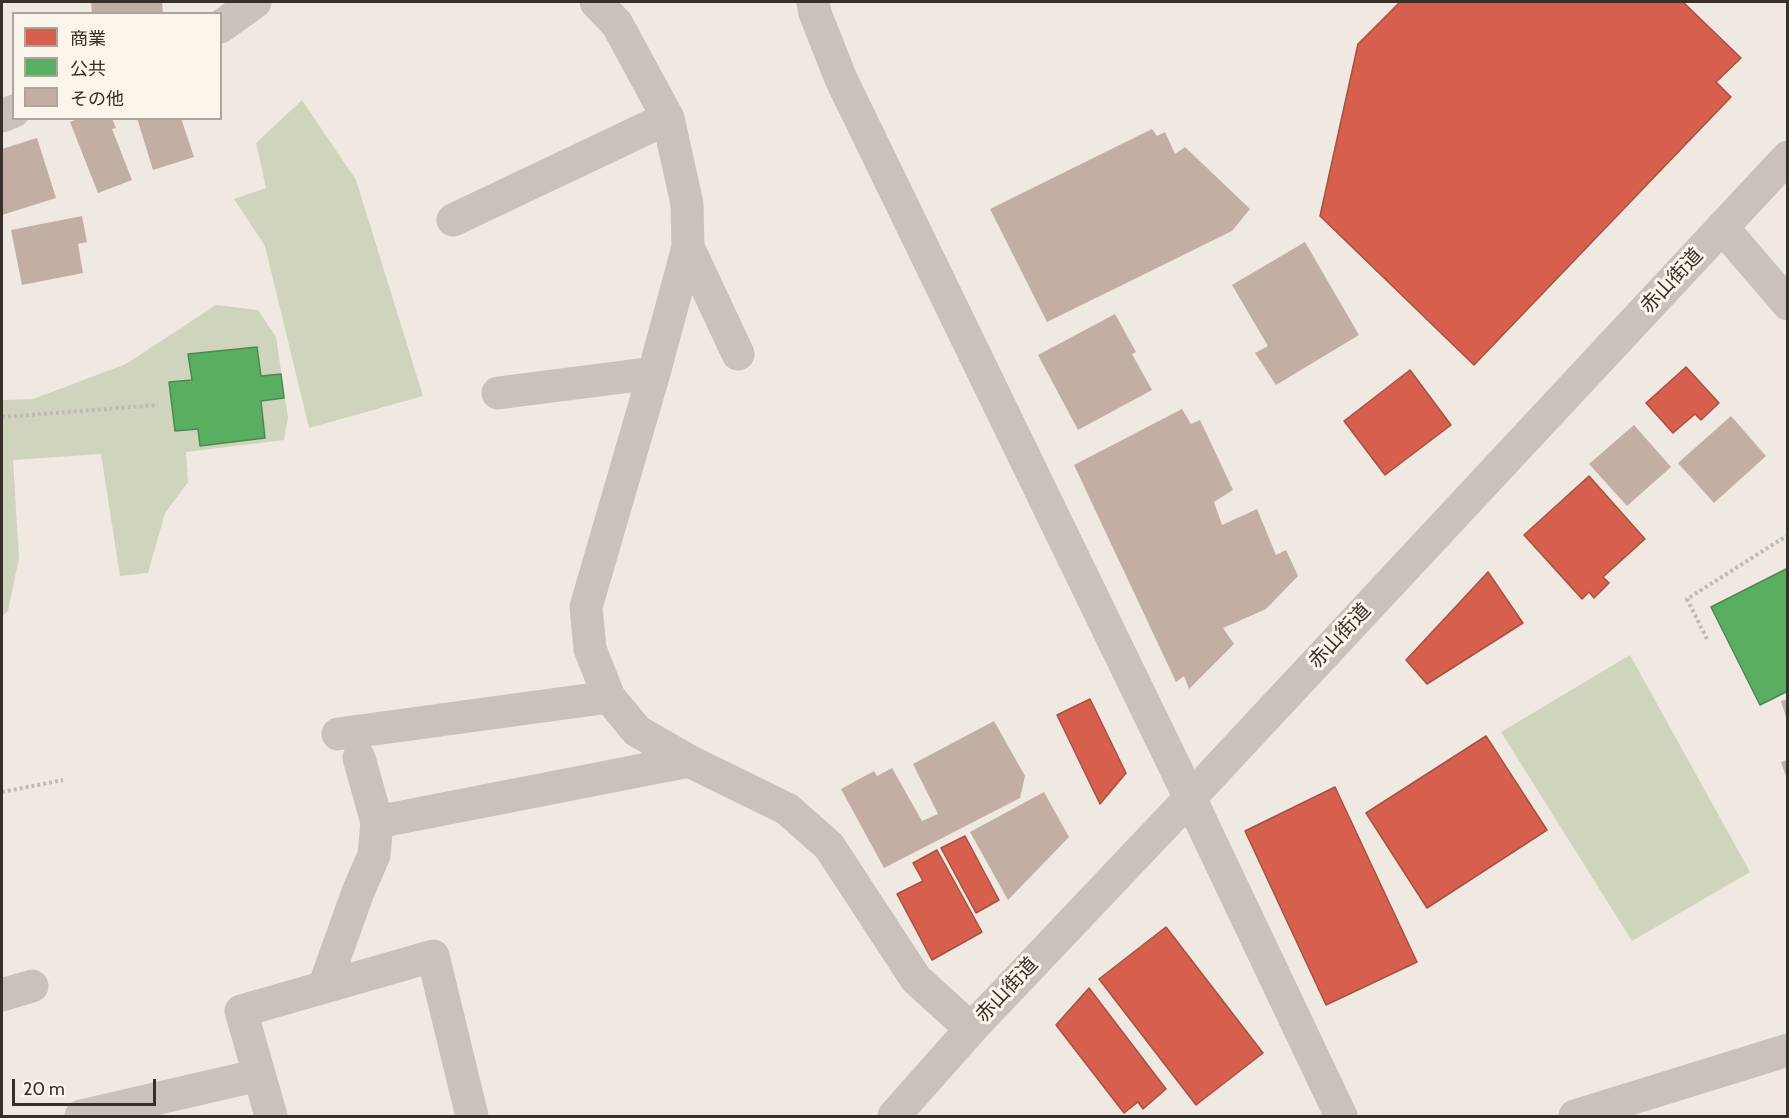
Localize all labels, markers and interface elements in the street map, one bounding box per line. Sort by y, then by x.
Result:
legend [12,12,222,120]
text: 商業 [70,28,106,50]
text: 公共 [70,58,106,80]
text: その他 [70,88,124,110]
street label: 赤山街道 [1636,244,1708,318]
street label: 赤山街道 [1304,599,1376,673]
street label: 赤山街道 [971,953,1043,1027]
scale bar [15,1067,159,1105]
text: 20 m [23,1078,65,1100]

